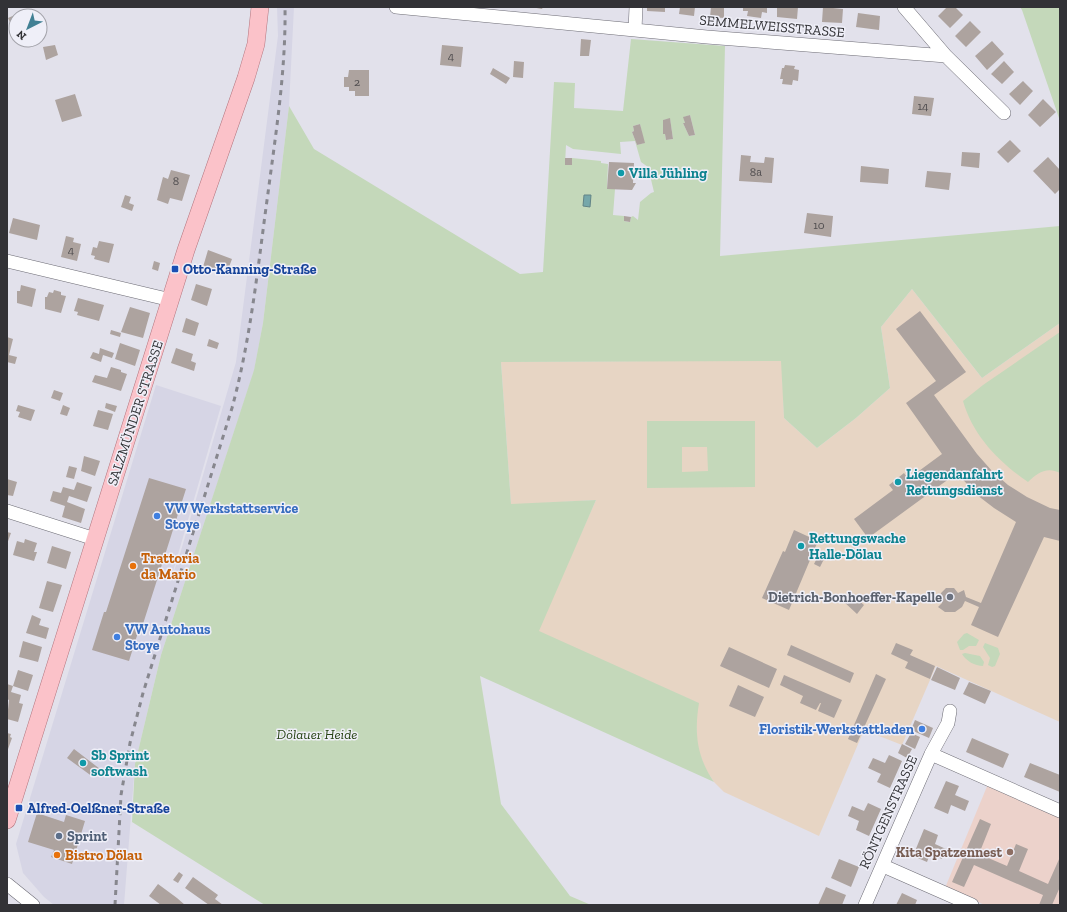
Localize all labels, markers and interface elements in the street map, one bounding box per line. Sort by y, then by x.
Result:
north arrow [8,8,48,48]
street label: SEMMELWEISSTRASSE [699,12,845,41]
text: N [14,27,29,43]
house number: 4 [448,49,455,63]
house number: 2 [354,75,360,89]
house number: 14 [917,99,929,113]
place label: Villa Jühling [629,165,707,182]
house number: 8a [750,165,762,179]
marker: Villa Jühling [616,168,626,178]
house number: 8 [173,174,179,188]
house number: 10 [813,218,825,232]
house number: 4 [68,243,75,257]
place label: Otto-Kanning-Straße [183,261,317,278]
marker: Otto-Kanning-Straße [170,264,180,274]
street label: SALZMÜNDER STRASSE [104,339,167,488]
place label: Liegendanfahrt Rettungsdienst [906,466,1003,499]
marker: Liegendanfahrt Rettungsdienst [893,477,903,487]
place label: VW Werkstattservice Stoye [165,500,298,533]
marker: VW Werkstattservice Stoye [152,511,162,521]
place label: Rettungswache Halle-Dölau [809,530,906,563]
marker: Rettungswache Halle-Dölau [796,541,806,551]
place label: Trattoria da Mario [141,550,199,583]
marker: Trattoria da Mario [128,561,138,571]
place label: Dietrich-Bonhoeffer-Kapelle [768,589,942,606]
marker: Dietrich-Bonhoeffer-Kapelle [945,592,955,602]
place label: VW Autohaus Stoye [125,621,211,654]
marker: VW Autohaus Stoye [112,632,122,642]
place label: Floristik-Werkstattladen [759,721,915,738]
marker: Floristik-Werkstattladen [917,724,927,734]
park label: Dölauer Heide [277,726,357,743]
place label: Sb Sprint softwash [91,747,150,780]
street label: RÖNTGENSTRASSE [856,753,921,872]
marker: Sb Sprint softwash [78,758,88,768]
place label: Alfred-Oelßner-Straße [27,800,170,817]
marker: Alfred-Oelßner-Straße [14,803,24,813]
place label: Sprint [67,828,107,845]
marker: Sprint [54,831,64,841]
place label: Kita Spatzennest [896,844,1002,861]
place label: Bistro Dölau [65,847,142,864]
marker: Kita Spatzennest [1005,847,1015,857]
marker: Bistro Dölau [52,850,62,860]

